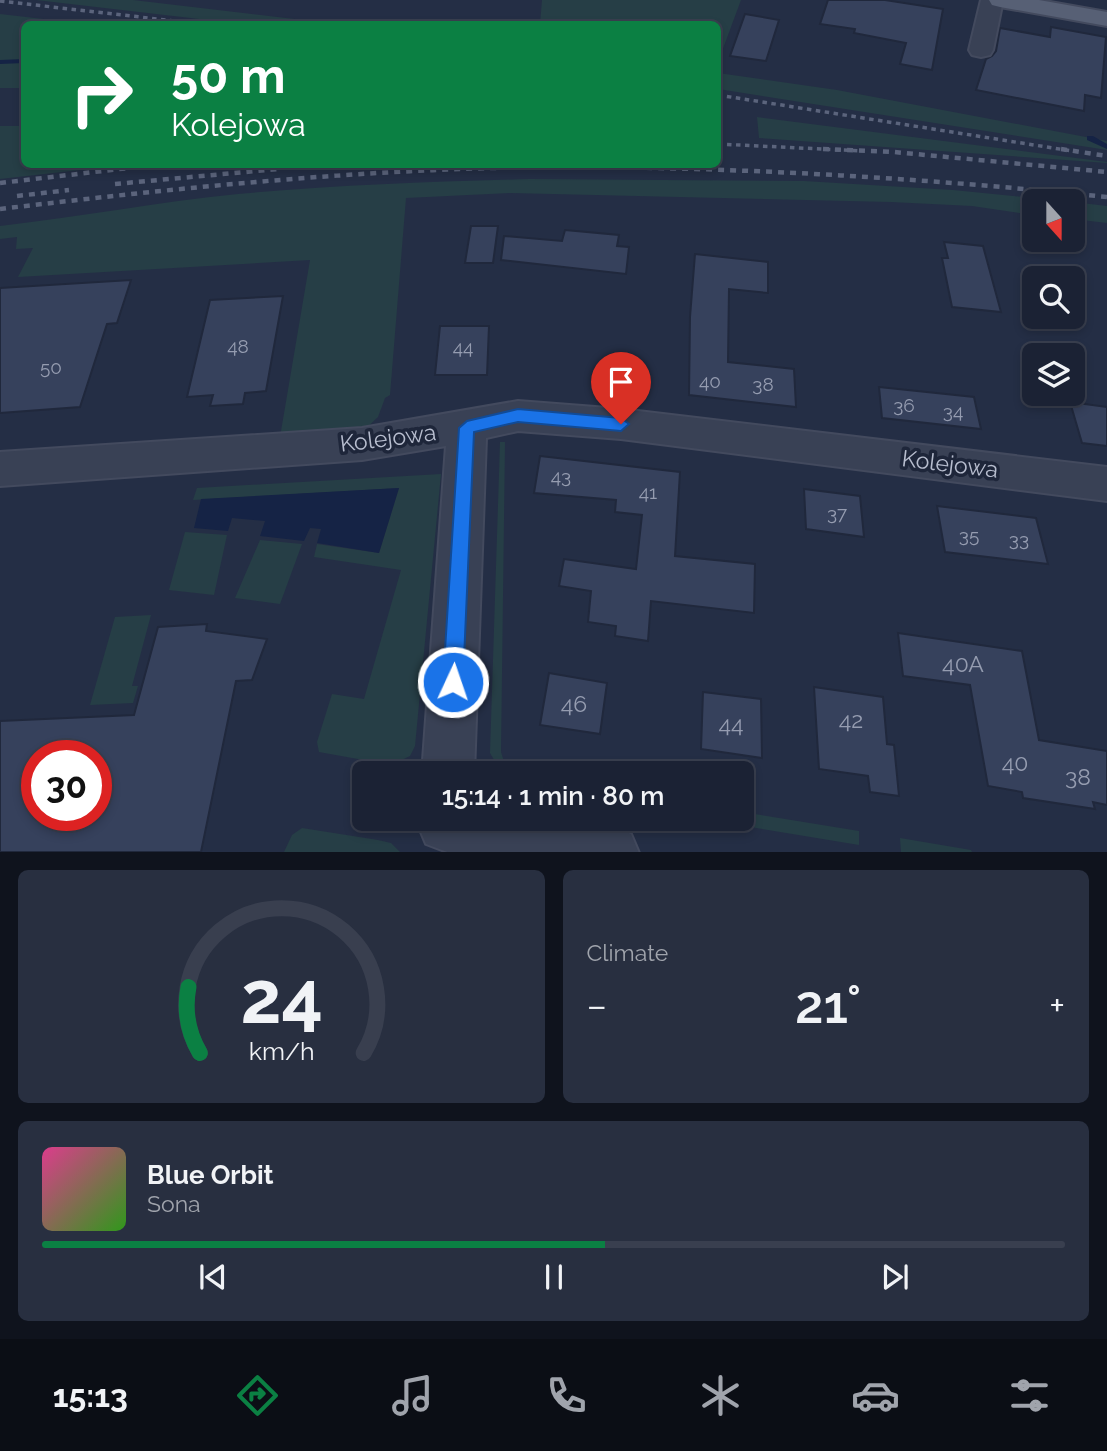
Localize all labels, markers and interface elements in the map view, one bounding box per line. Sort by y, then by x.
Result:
text: 50 m [171,47,286,104]
icon: right [56,49,147,140]
text: Kolejowa [171,106,306,143]
north arrow [1022,189,1085,252]
map controls [1022,189,1085,406]
button: search [1022,266,1085,329]
house number: 48 [227,335,249,357]
house number: 44 [453,336,473,358]
button: layers [1022,343,1085,406]
pin [591,352,651,424]
house number: 50 [40,356,62,378]
icon: arrive [602,363,640,401]
house number: 40 [699,370,721,392]
house number: 38 [752,373,774,395]
house number: 36 [893,394,915,416]
house number: 34 [943,400,963,422]
street label: Kolejowa [338,418,438,457]
street label: Kolejowa [900,444,1000,483]
house number: 43 [551,465,571,487]
house number: 41 [639,481,657,503]
house number: 37 [827,502,847,524]
house number: 35 [959,524,979,546]
house number: 33 [1009,528,1029,550]
position arrow [416,645,490,719]
house number: 40A [942,650,984,677]
house number: 46 [561,690,587,717]
house number: 42 [839,706,863,733]
house number: 44 [718,710,744,737]
speed limit sign: 30 [21,740,112,831]
house number: 40 [1002,749,1028,776]
house number: 38 [1065,763,1091,790]
text: 15:14 · 1 min · 80 m [442,781,664,811]
text: Climate [587,939,668,966]
text: 24 [240,955,323,1040]
text: 21° [795,974,861,1035]
text: − [587,983,607,1028]
text: + [1049,983,1065,1028]
text: km/h [248,1035,314,1065]
text: Blue Orbit [147,1160,274,1190]
text: Sona [147,1190,201,1217]
icon: previous [194,1258,232,1296]
icon: pause [535,1258,573,1296]
icon: next [876,1258,914,1296]
icon: directions [233,1371,282,1420]
icon: music [388,1371,437,1420]
icon: phone [542,1371,591,1420]
icon: climate [696,1371,745,1420]
icon: car [851,1371,900,1420]
icon: filters [1005,1371,1054,1420]
text: 15:13 [53,1377,128,1414]

